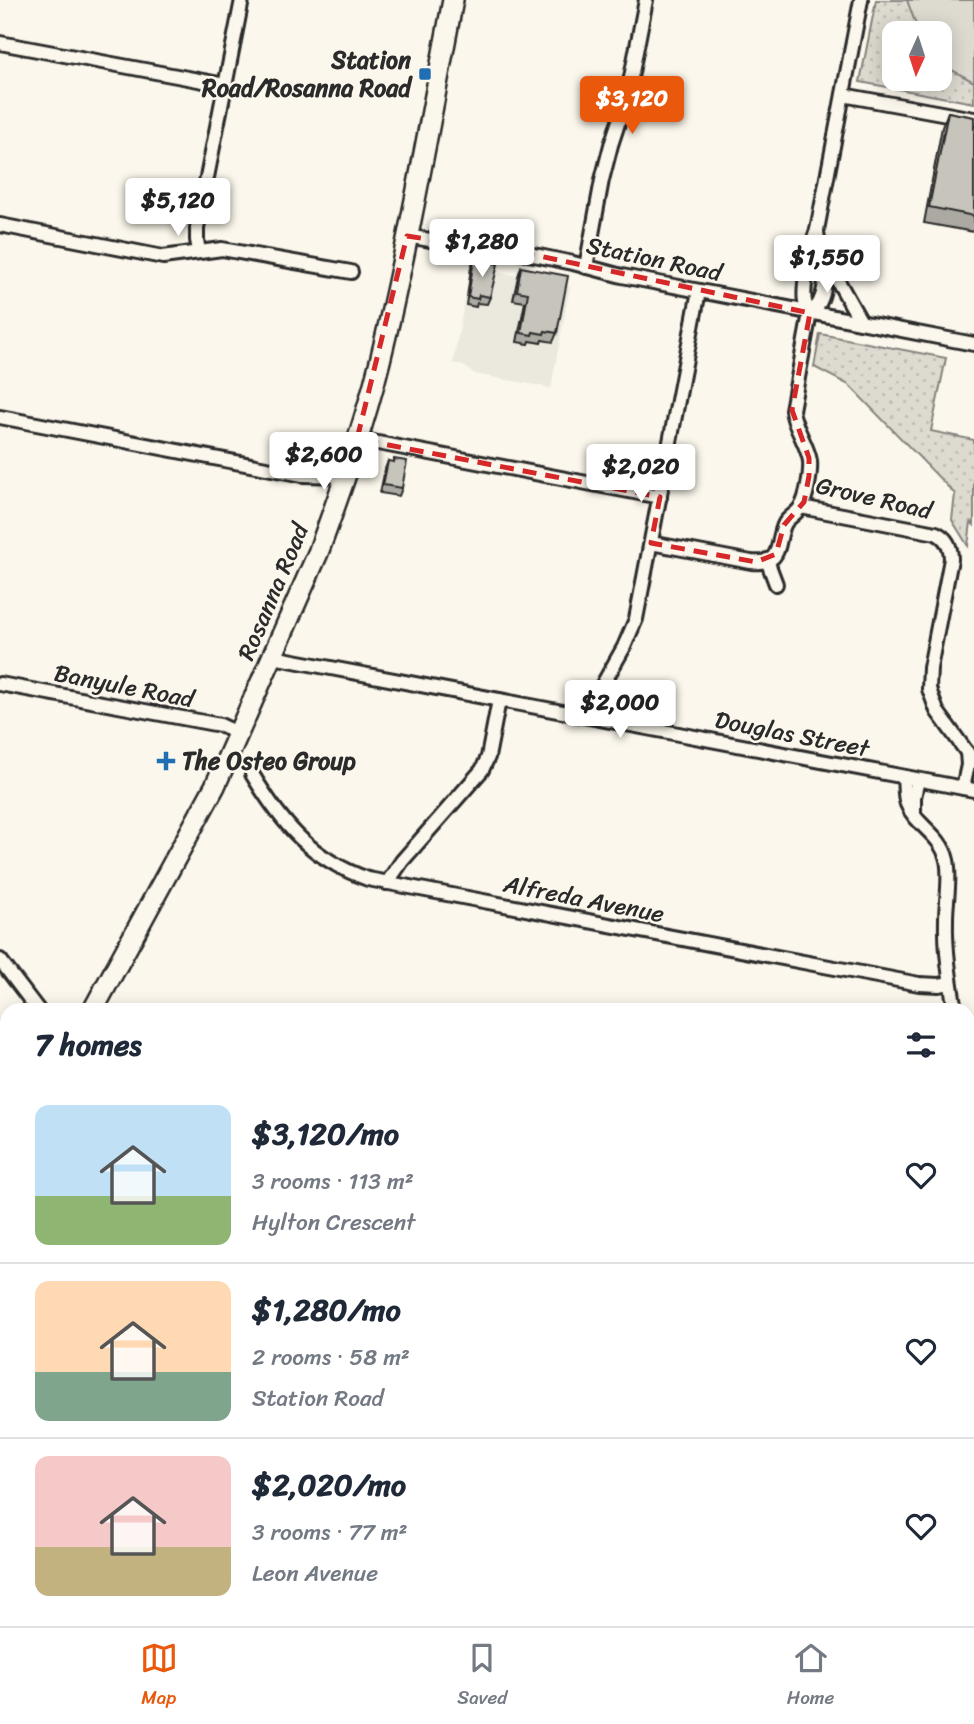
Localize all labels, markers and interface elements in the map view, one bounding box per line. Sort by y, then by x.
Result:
north arrow [882,21,952,91]
map controls [882,21,952,91]
place label: Station Road/Rosanna Road [201,39,413,109]
marker: Station Road/Rosanna Road [417,66,433,82]
pin: $3,120 [575,76,689,136]
text: $3,120 [596,78,668,119]
pin: $5,120 [121,178,235,238]
text: $5,120 [141,180,215,221]
pin: $1,280 [425,219,539,279]
text: $1,280 [445,221,519,262]
street label: Station Road [582,224,728,294]
pin: $1,550 [770,236,884,295]
text: $1,550 [790,237,864,278]
pin: $2,600 [267,433,381,492]
text: $2,600 [285,434,363,475]
pin: $2,020 [584,444,698,504]
text: $2,020 [602,446,680,487]
street label: Grove Road [812,464,937,532]
street label: Rosanna Road [225,515,322,667]
street label: Banyule Road [51,652,200,721]
pin: $2,000 [563,680,677,740]
text: $2,000 [581,682,659,723]
street label: Douglas Street [711,698,874,770]
place label: The Osteo Group [182,740,356,782]
marker: The Osteo Group [156,751,176,771]
street label: Alfreda Avenue [499,863,668,935]
text: 7 homes [35,1018,142,1072]
icon: filters [902,1026,940,1064]
text: $3,120/mo [252,1107,399,1161]
icon: home [91,1133,175,1217]
icon: heart [902,1156,940,1194]
text: 3 rooms · 113 m² [252,1161,414,1202]
text: Hylton Crescent [252,1202,415,1243]
text: $1,280/mo [252,1283,401,1337]
icon: home [91,1309,175,1393]
icon: heart [902,1332,940,1370]
text: 2 rooms · 58 m² [252,1337,410,1378]
text: Station Road [252,1378,384,1419]
text: $2,020/mo [252,1458,406,1512]
icon: home [91,1484,175,1568]
icon: heart [902,1507,940,1545]
text: 3 rooms · 77 m² [252,1512,408,1553]
text: Leon Avenue [252,1553,378,1594]
tab: Map [140,1639,178,1714]
tab: Saved [457,1639,507,1714]
tab: Home [787,1639,834,1714]

